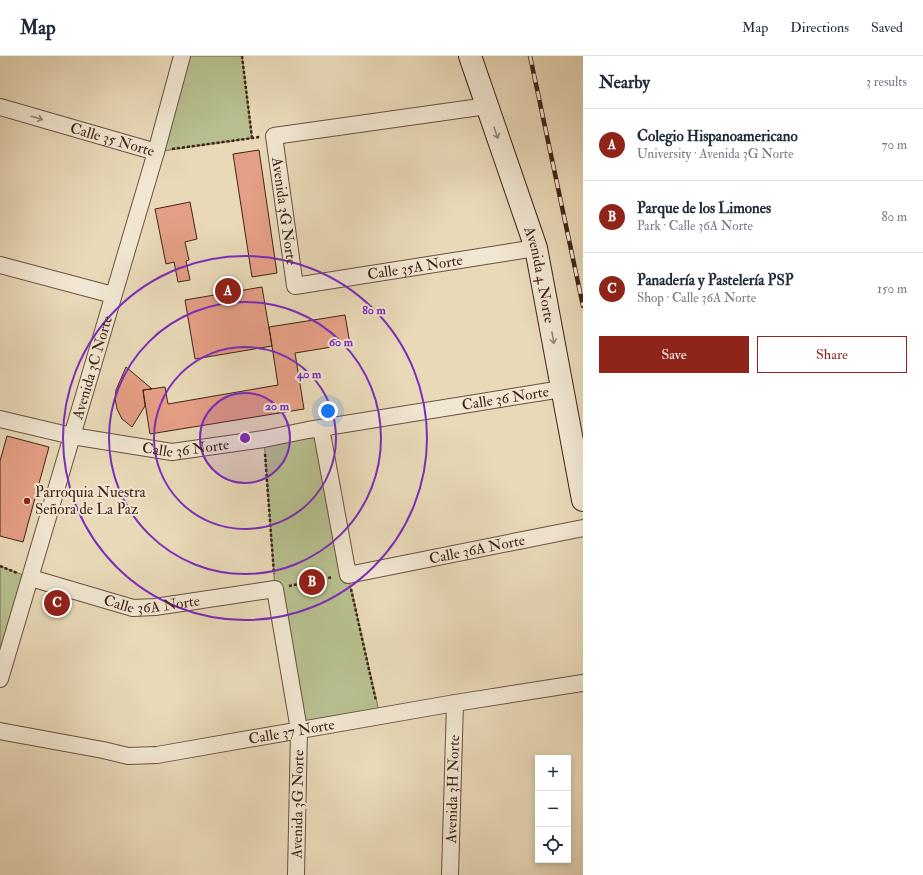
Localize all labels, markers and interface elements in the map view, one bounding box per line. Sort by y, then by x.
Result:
text: Map [20,16,56,40]
text: Map [742,19,768,36]
text: Directions [790,19,849,36]
text: Saved [871,19,903,36]
text: Nearby [599,72,650,93]
text: 3 results [866,74,907,90]
one-way arrow [31,115,44,122]
street label: Calle 35 Norte [68,118,157,161]
one-way arrow [493,126,501,138]
text: Colegio Hispanoamericano [637,127,798,146]
text: A [608,137,616,153]
text: 70 m [882,137,907,153]
text: University · Avenida 3G Norte [637,146,793,162]
street label: Avenida 3G Norte [267,155,301,266]
text: Parque de los Limones [637,199,771,218]
text: B [608,209,616,225]
text: 80 m [881,209,907,225]
text: Park · Calle 36A Norte [637,218,753,234]
street label: Avenida 4 Norte [519,223,559,325]
street label: Calle 35A Norte [366,250,464,284]
text: Panadería y Pastelería PSP [637,271,794,290]
pin: A [215,276,241,306]
text: C [607,281,617,297]
text: 150 m [877,281,907,297]
text: Shop · Calle 36A Norte [637,290,756,306]
text: 80 m [362,303,386,318]
street label: Avenida 3C Norte [68,313,117,422]
one-way arrow [549,332,557,345]
text: 60 m [329,335,354,350]
button: Save [599,336,749,373]
button: Share [757,336,907,373]
text: 40 m [296,367,322,382]
street label: Calle 36 Norte [461,382,550,415]
text: 20 m [265,399,290,414]
your location [318,401,338,421]
centre of rings [238,431,252,445]
street label: Calle 36 Norte [141,435,230,462]
place label: Parroquia Nuestra Señora de La Paz [35,483,147,519]
marker: Parroquia Nuestra Señora de La Paz [22,496,32,506]
street label: Calle 36A Norte [427,530,527,568]
pin: B [299,567,325,597]
pin: C [44,588,70,618]
street label: Calle 36A Norte [102,590,201,617]
street label: Calle 37 Norte [247,715,336,748]
street label: Avenida 3H Norte [441,735,464,845]
street label: Avenida 3G Norte [288,750,308,859]
map controls [535,755,571,863]
button: + [535,755,571,791]
button: − [535,791,571,827]
button: locate [535,827,571,863]

